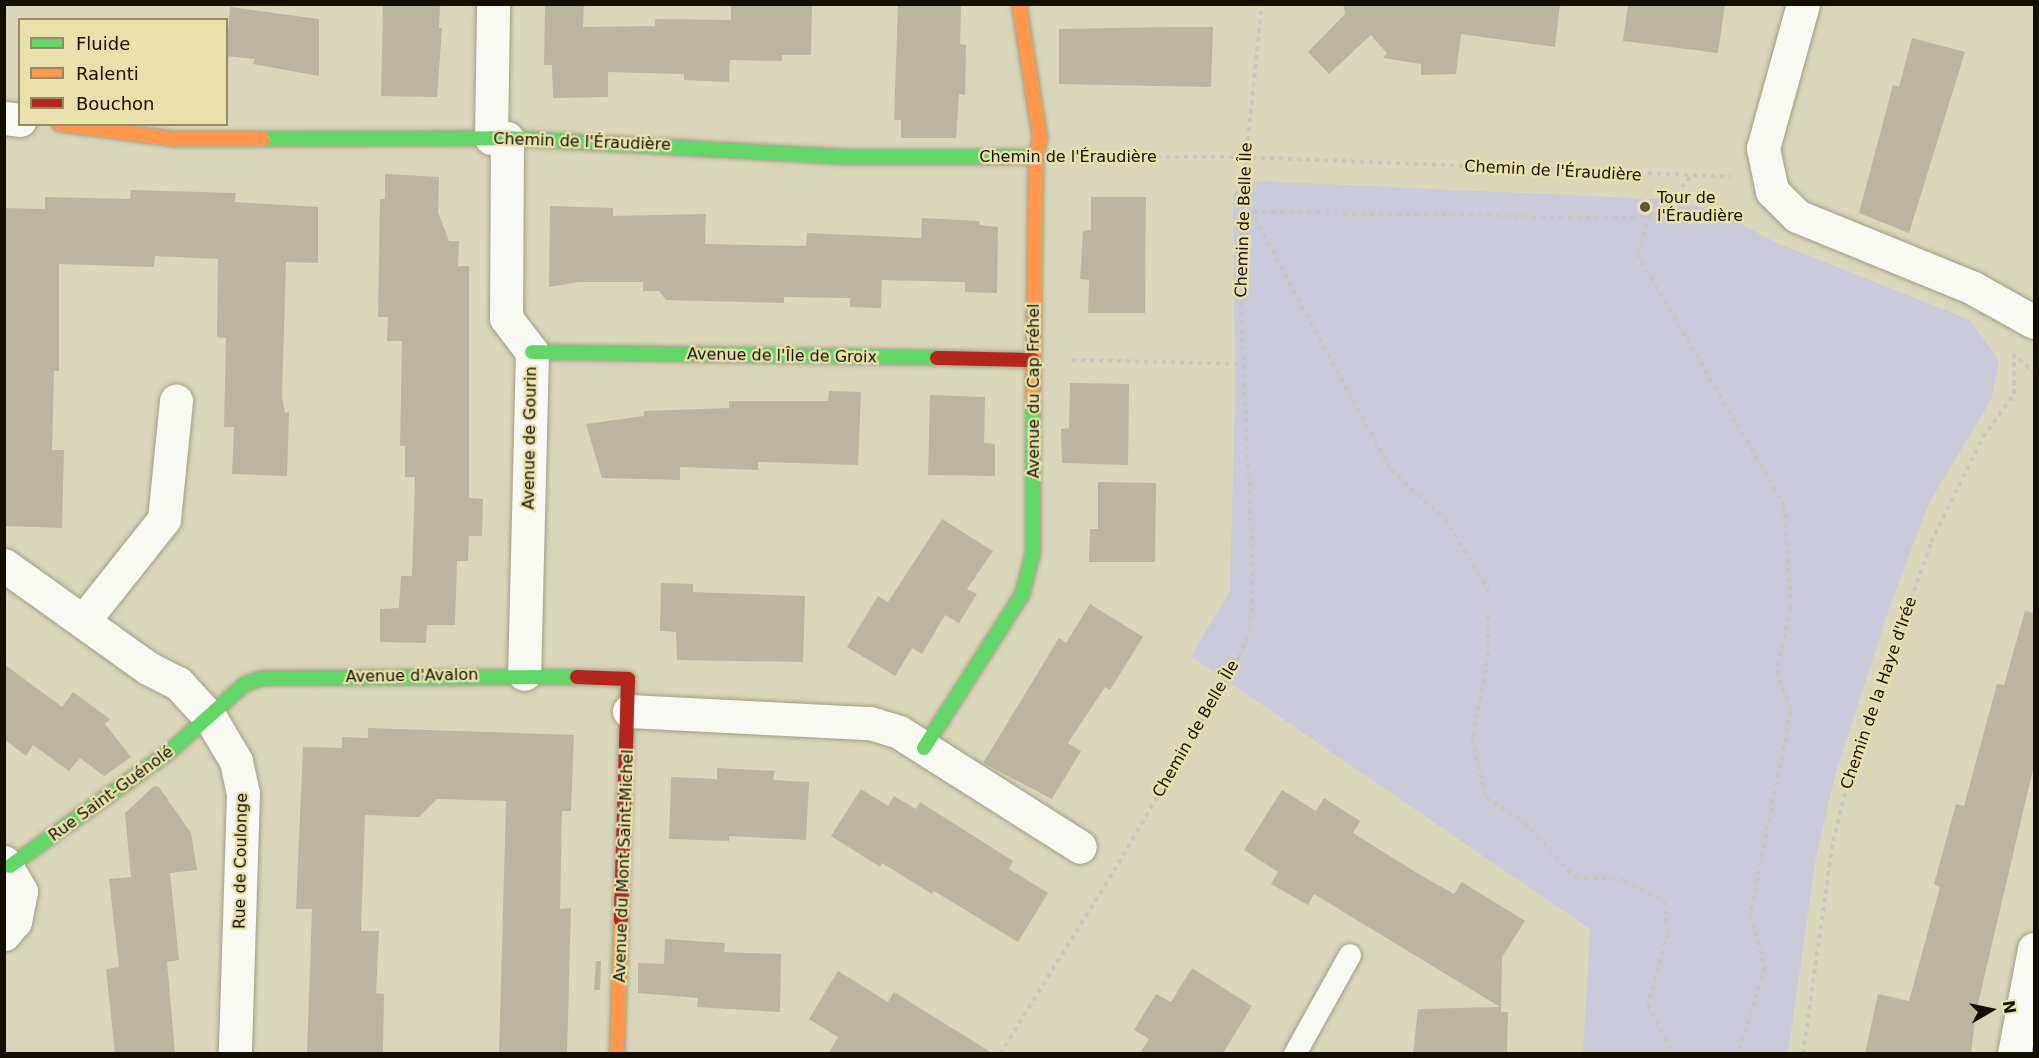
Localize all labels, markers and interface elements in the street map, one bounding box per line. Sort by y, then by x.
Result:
legend [18,18,228,126]
text: Fluide [76,33,130,54]
text: Ralenti [76,63,139,84]
text: Bouchon [76,93,155,114]
street label: Chemin de l'Éraudière [493,129,671,155]
street label: Chemin de Belle Île [1232,142,1256,298]
street label: Chemin de l'Éraudière [979,147,1157,167]
street label: Chemin de l'Éraudière [1464,157,1642,185]
place label: Tour de l'Éraudière [1657,188,1743,226]
marker: Tour de l'Éraudière [1638,200,1652,214]
street label: Avenue du Cap Fréhel [1024,304,1044,478]
street label: Avenue de l'Île de Groix [687,345,877,367]
street label: Avenue de Gourin [519,366,541,510]
street label: Chemin de la Haye d'Irée [1837,594,1921,792]
street label: Chemin de Belle Île [1149,657,1243,801]
street label: Avenue d'Avalon [345,665,479,687]
street label: Rue Saint-Guénolé [45,742,177,846]
street label: Avenue du Mont Saint-Michel [610,749,638,983]
street label: Rue de Coulonge [230,793,252,929]
north arrow [1961,980,2021,1040]
text: N [1999,999,2020,1015]

